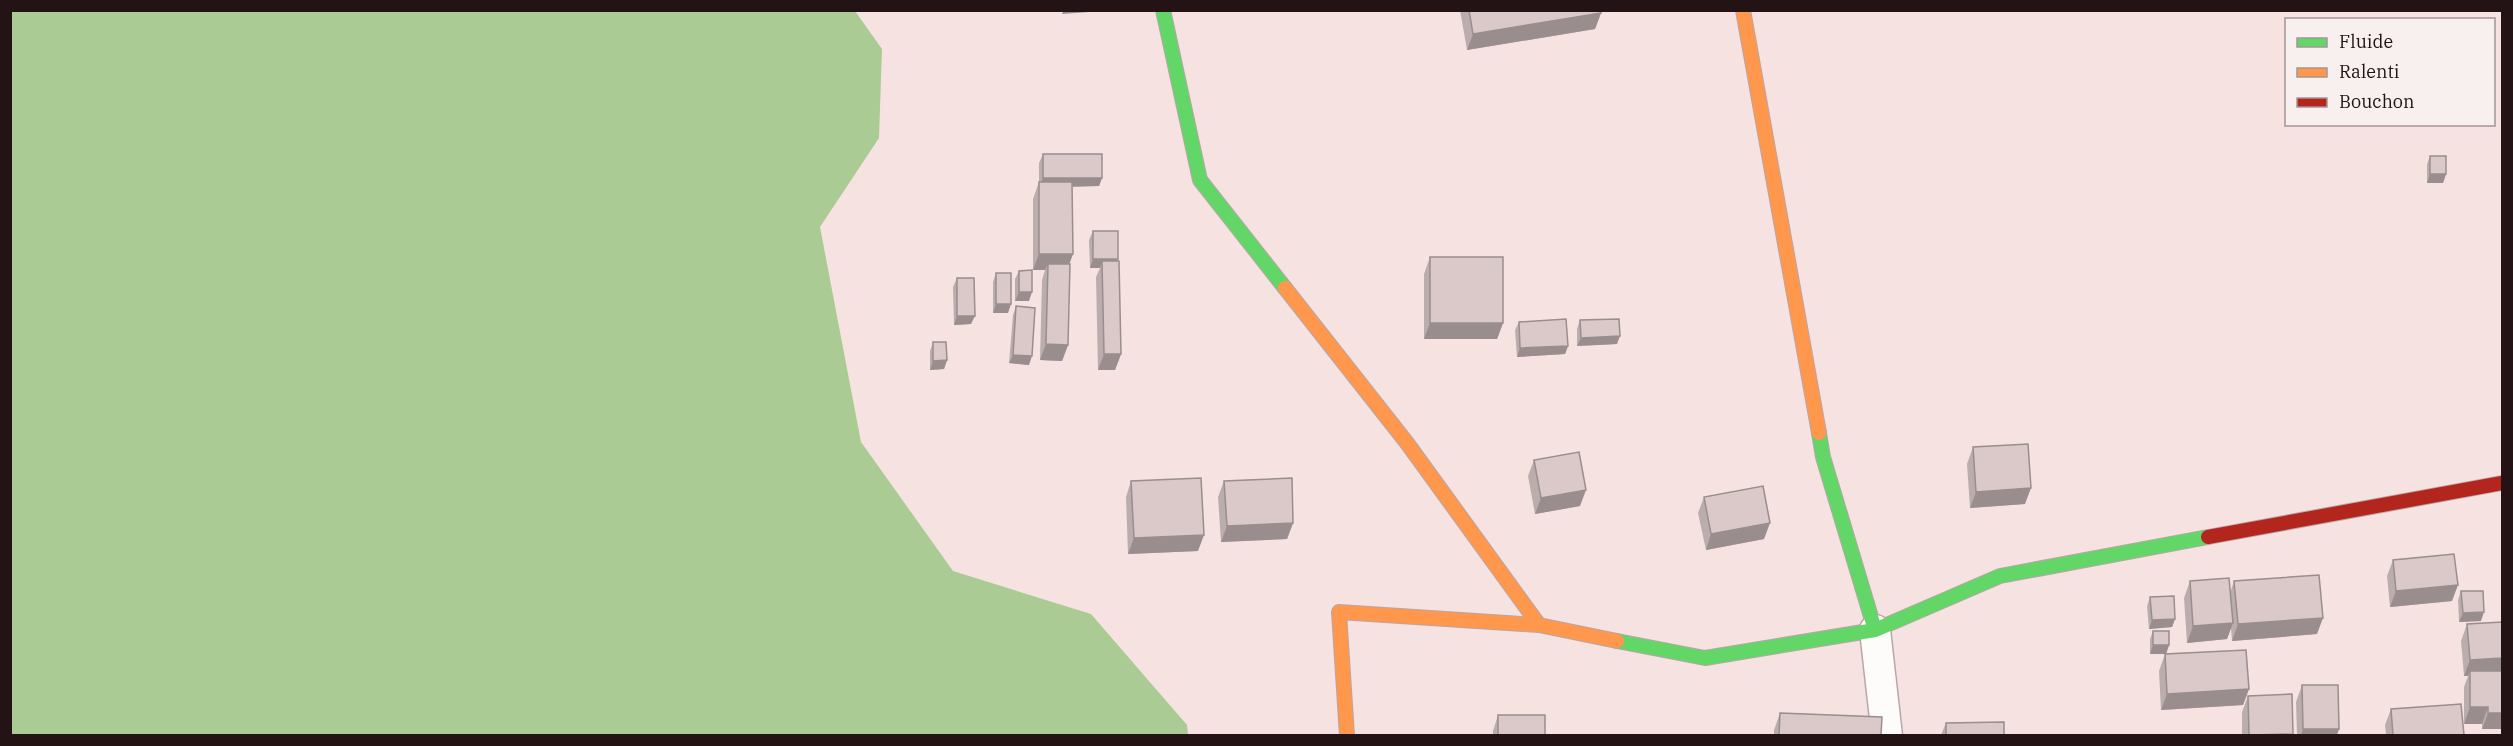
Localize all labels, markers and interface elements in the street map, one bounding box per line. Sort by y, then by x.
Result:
legend [2285,18,2495,126]
text: Fluide [2339,30,2393,53]
text: Ralenti [2339,60,2400,83]
text: Bouchon [2339,90,2415,113]

